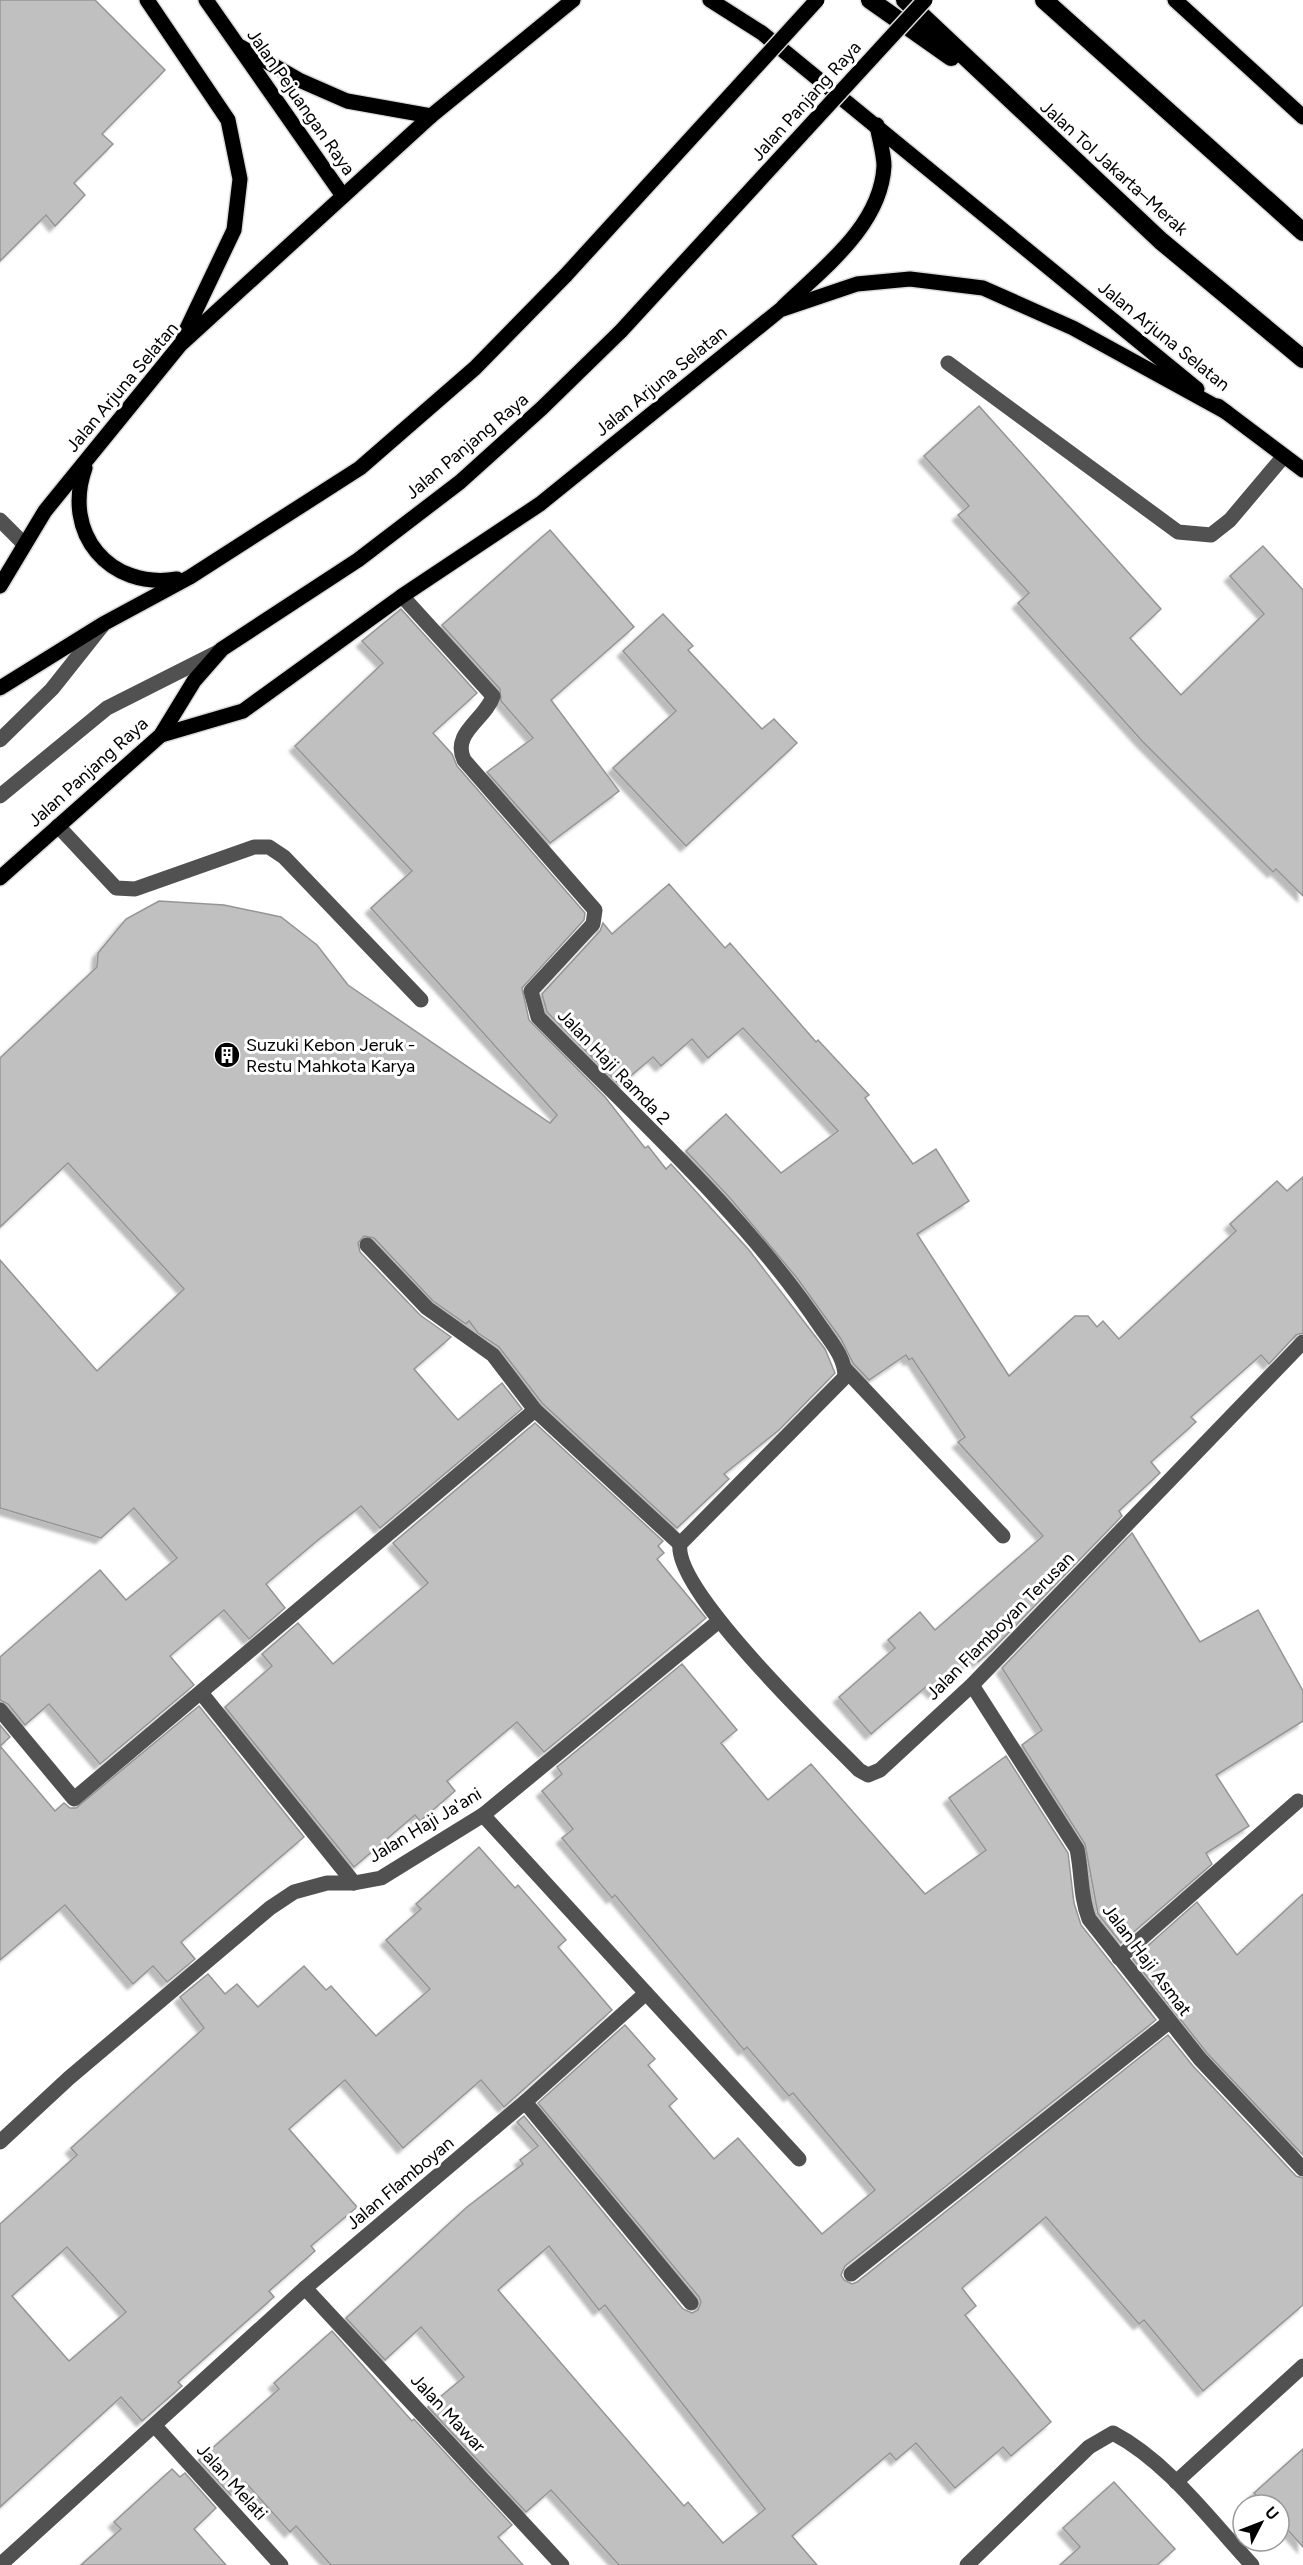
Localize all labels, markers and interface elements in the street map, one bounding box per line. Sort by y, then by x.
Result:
street label: Jalan Pejuangan Raya [242,25,360,179]
street label: Jalan Panjang Raya [747,37,865,165]
street label: Jalan Tol Jakarta–Merak [1036,96,1192,240]
street label: Jalan Arjuna Selatan [1094,276,1234,396]
street label: Jalan Arjuna Selatan [61,318,183,456]
street label: Jalan Arjuna Selatan [591,321,731,441]
street label: Jalan Panjang Raya [401,388,533,504]
street label: Jalan Panjang Raya [24,713,152,831]
street label: Jalan Haji Ramda 2 [553,1005,675,1129]
place label: Suzuki Kebon Jeruk - Restu Mahkota Karya [246,1034,415,1077]
building icon: Suzuki Kebon Jeruk - Restu Mahkota Karya [212,1040,242,1070]
street label: Jalan Flamboyan Terusan [921,1547,1079,1705]
street label: Jalan Haji Ja'ani [365,1783,485,1867]
street label: Jalan Haji Asmat [1098,1900,1196,2020]
street label: Jalan Flamboyan [342,2132,458,2234]
street label: Jalan Mawar [406,2369,490,2457]
street label: Jalan Melati [192,2439,272,2525]
north arrow [1231,2493,1291,2553]
text: U [1261,2503,1283,2524]

